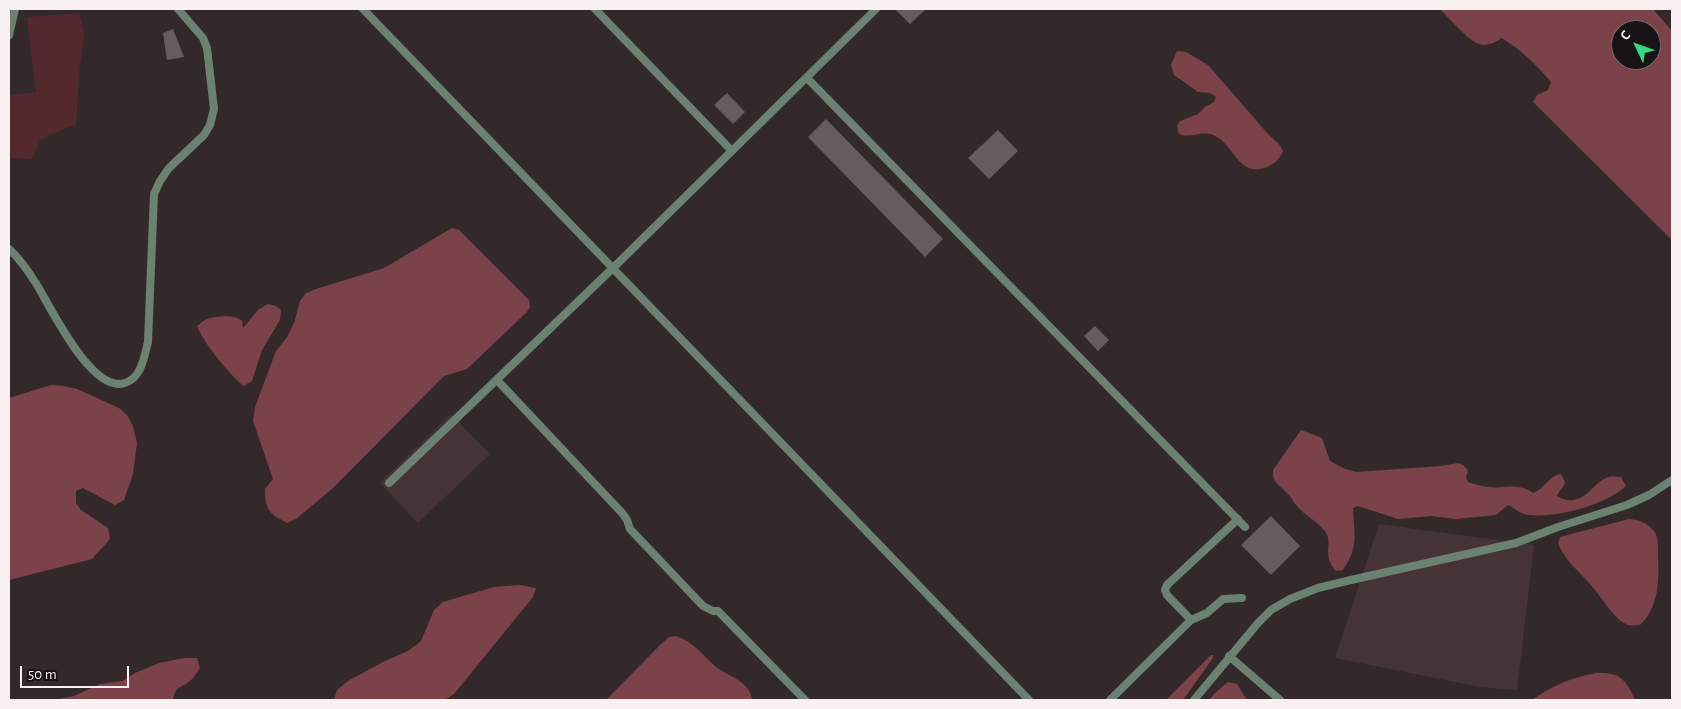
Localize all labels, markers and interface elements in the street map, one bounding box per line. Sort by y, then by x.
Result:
north arrow [1611,20,1661,70]
text: С [1618,28,1633,43]
scale bar [22,656,131,688]
text: 50 m [28,667,57,682]

